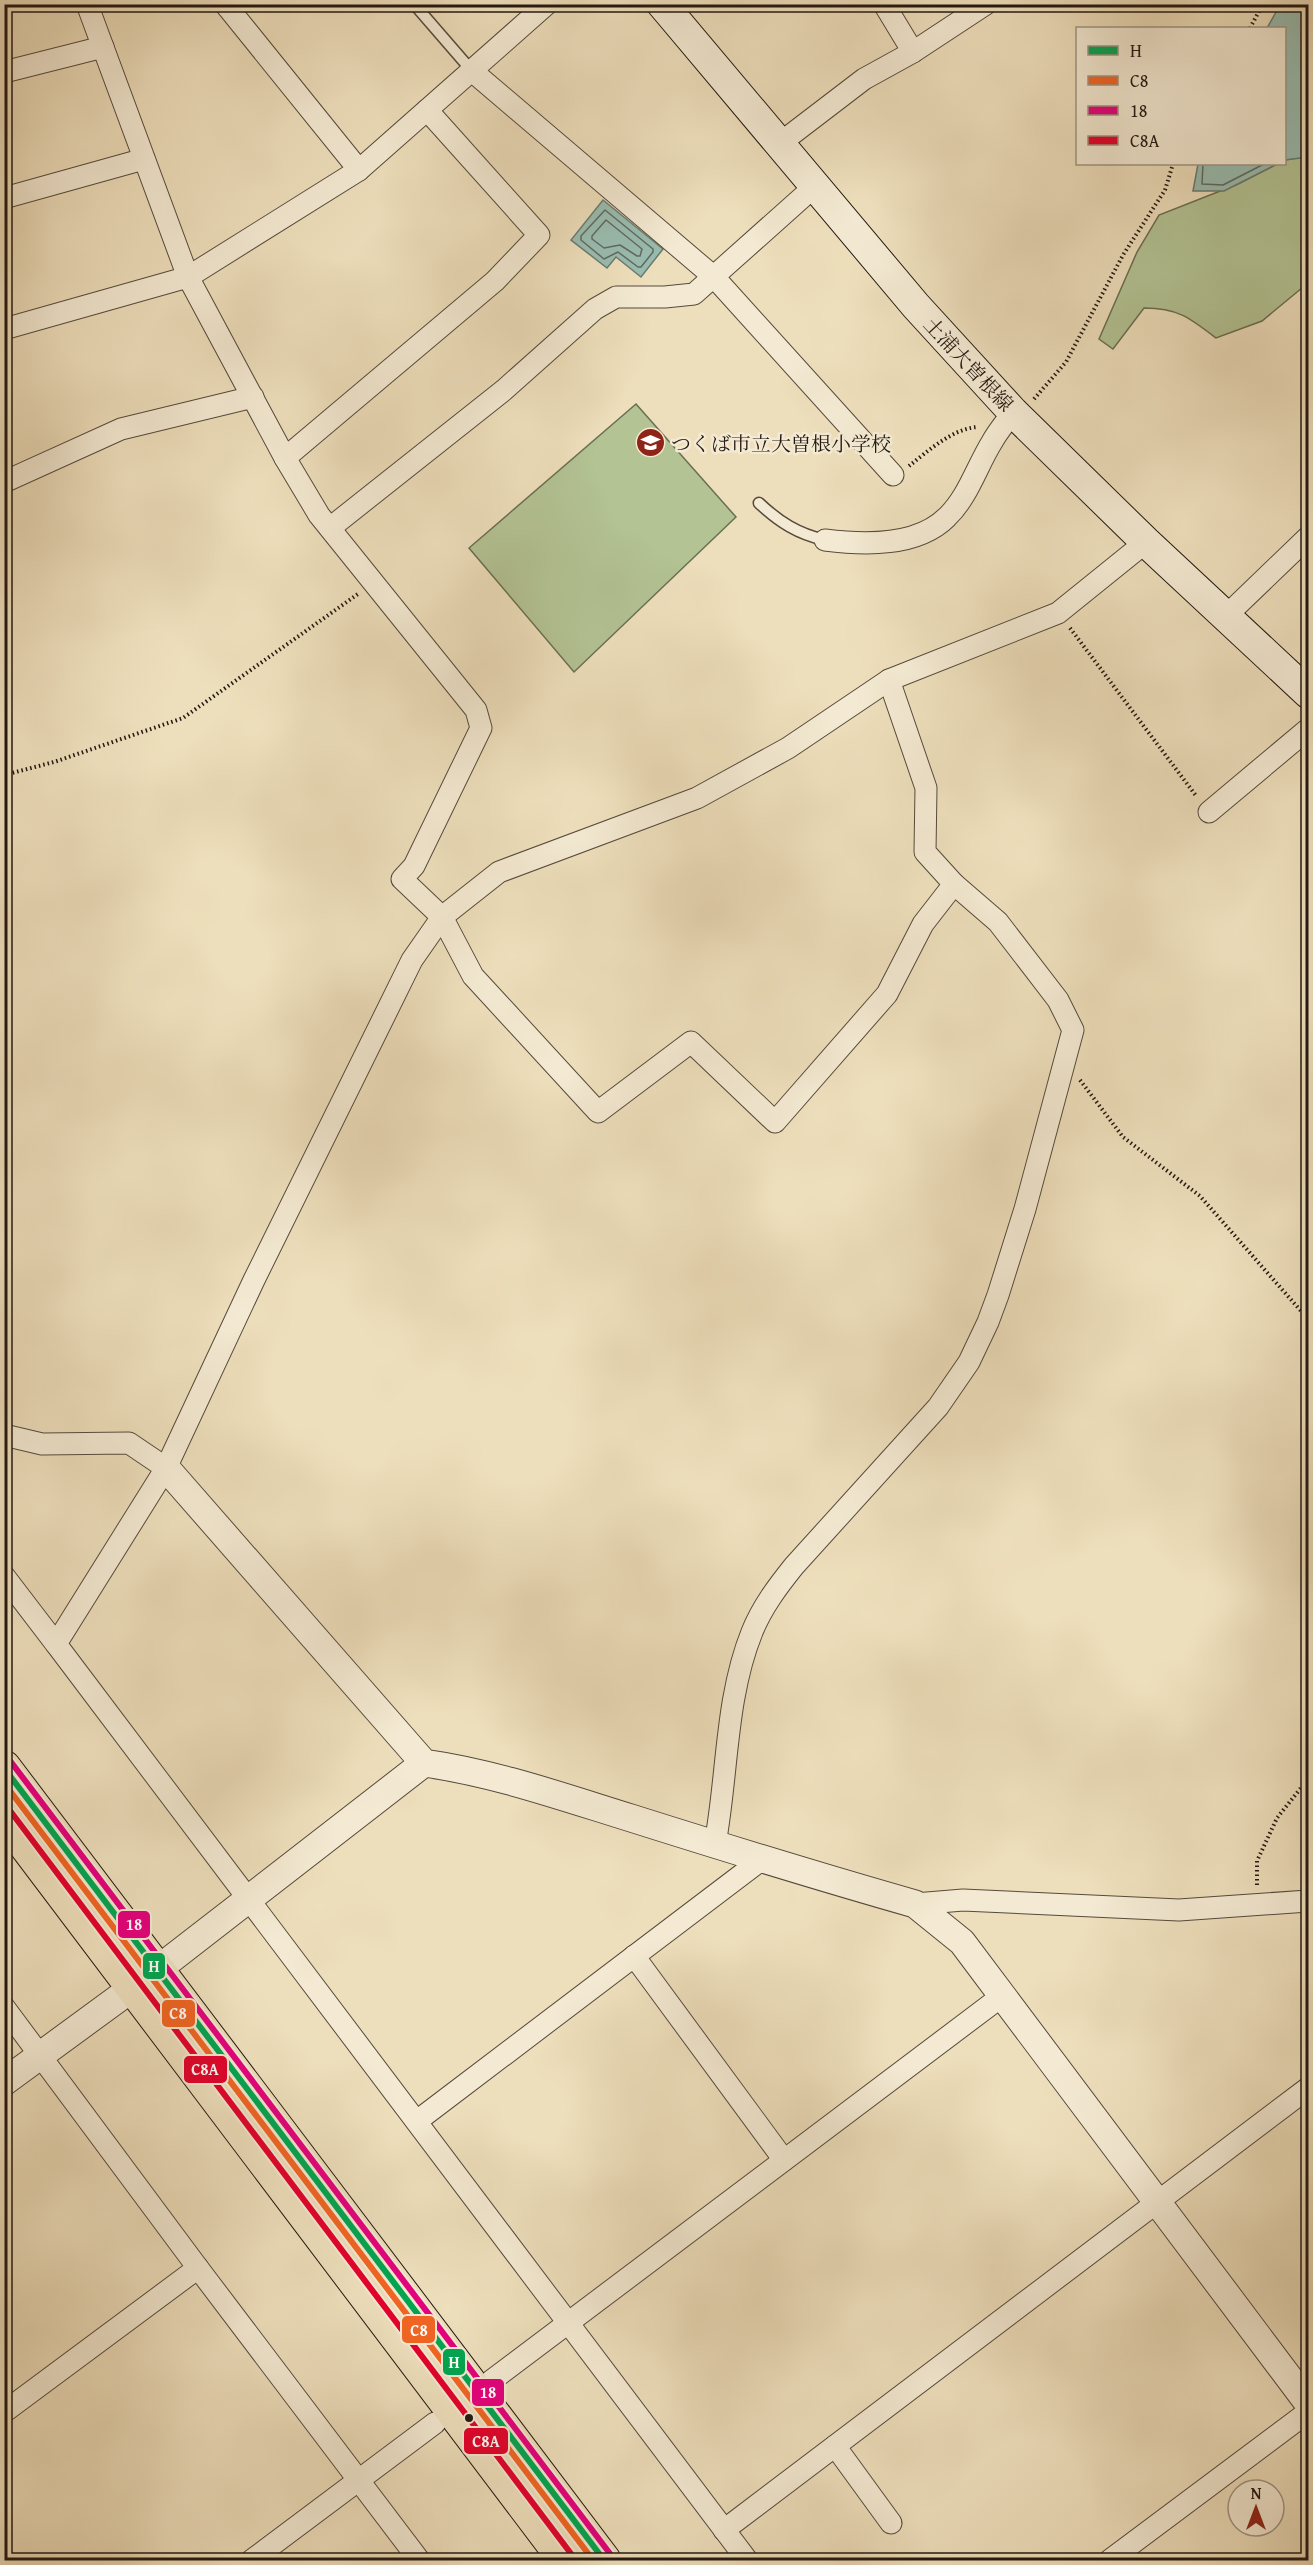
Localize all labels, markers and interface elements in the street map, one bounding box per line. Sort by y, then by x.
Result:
legend [1076,27,1286,165]
text: H [1130,37,1142,64]
text: C8 [1130,67,1148,94]
text: 18 [1130,97,1147,124]
text: C8A [1130,127,1159,154]
street label: 土浦大曽根線 [917,310,1021,418]
school or university icon: つくば市立大曽根小学校 [634,427,666,459]
place label: つくば市立大曽根小学校 [671,429,891,458]
line badge: 18 [117,1910,151,1939]
text: 18 [126,1912,142,1936]
line badge: H [142,1952,166,1980]
text: H [148,1954,160,1978]
line badge: C8 [161,1999,196,2028]
text: C8 [169,2001,187,2025]
line badge: C8A [183,2055,228,2084]
text: C8A [191,2057,220,2081]
line badge: C8 [401,2315,436,2344]
text: C8 [410,2318,428,2342]
line badge: H [442,2348,466,2376]
text: H [448,2350,460,2374]
line badge: 18 [471,2378,505,2407]
text: 18 [480,2380,496,2404]
unlabelled marker [463,2412,475,2424]
line badge: C8A [463,2427,509,2455]
text: C8A [472,2429,501,2453]
north arrow [1226,2478,1286,2538]
text: N [1251,2481,1262,2505]

